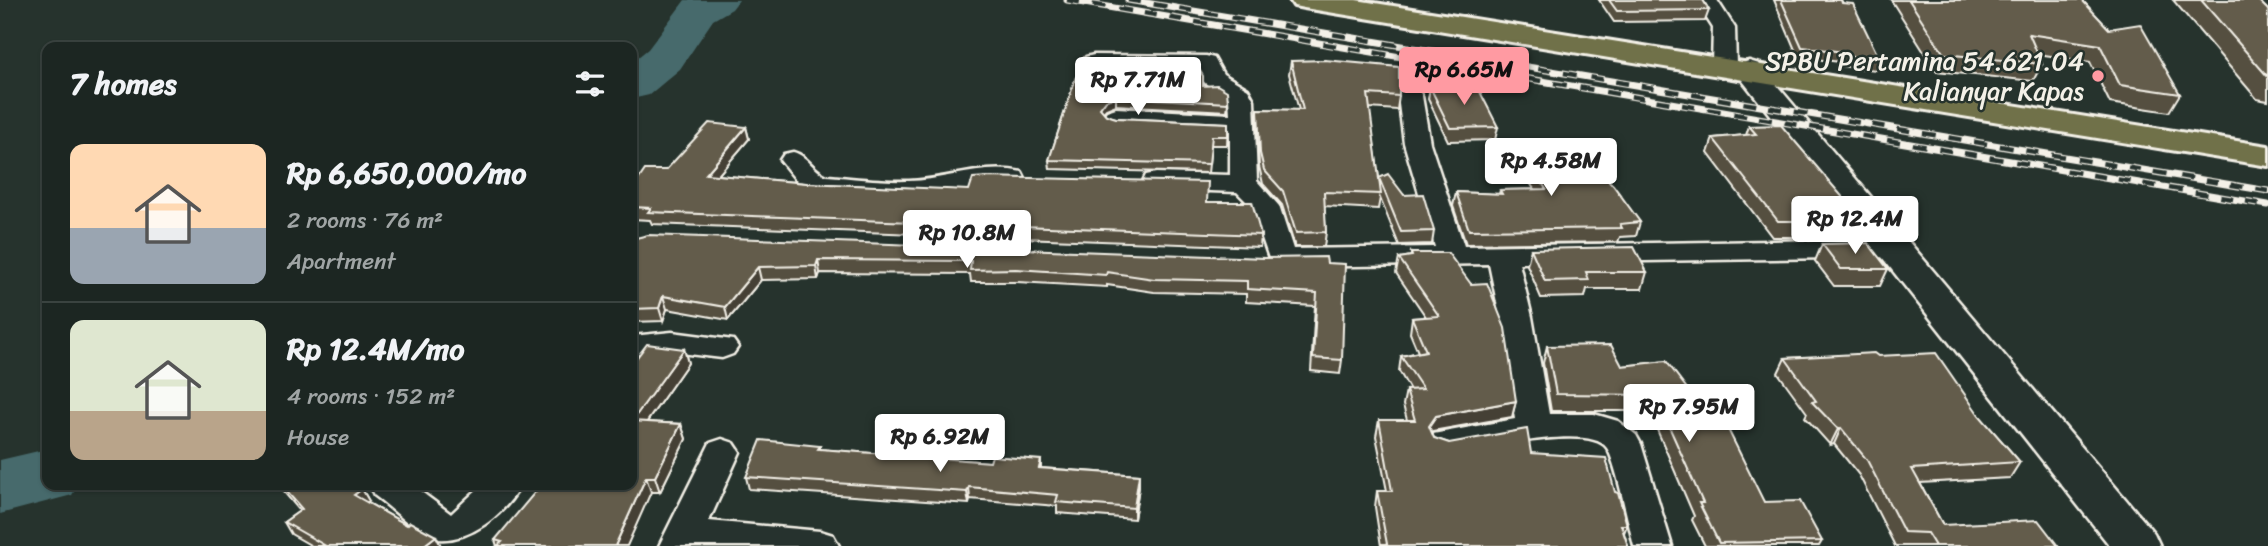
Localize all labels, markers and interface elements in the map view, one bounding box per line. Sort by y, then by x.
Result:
place label: SPBU Pertamina 54.621.04 Kalianyar Kapas [1765,38,2084,114]
pin: Rp 6.65M [1392,48,1536,107]
text: Rp 6.65M [1415,49,1513,90]
text: 7 homes [70,57,177,111]
pin: Rp 7.71M [1066,58,1210,117]
text: Rp 7.71M [1091,59,1185,100]
icon: filters [571,65,609,103]
marker: SPBU Pertamina 54.621.04 Kalianyar Kapas [2090,68,2106,84]
pin: Rp 4.58M [1479,138,1623,198]
text: Rp 4.58M [1501,140,1601,181]
text: Rp 6,650,000/mo [287,146,526,200]
icon: home [126,172,210,256]
pin: Rp 12.4M [1783,196,1927,256]
text: Rp 12.4M [1807,198,1903,239]
text: 2 rooms · 76 m² [287,200,443,241]
pin: Rp 10.8M [895,210,1039,270]
text: Rp 10.8M [919,212,1015,253]
text: Apartment [287,241,396,282]
text: Rp 12.4M/mo [287,322,464,376]
icon: home [126,348,210,432]
text: 4 rooms · 152 m² [287,376,455,417]
pin: Rp 7.95M [1617,384,1761,444]
text: Rp 7.95M [1639,386,1739,427]
pin: Rp 6.92M [868,414,1012,474]
text: Rp 6.92M [891,416,989,457]
text: House [287,417,349,458]

